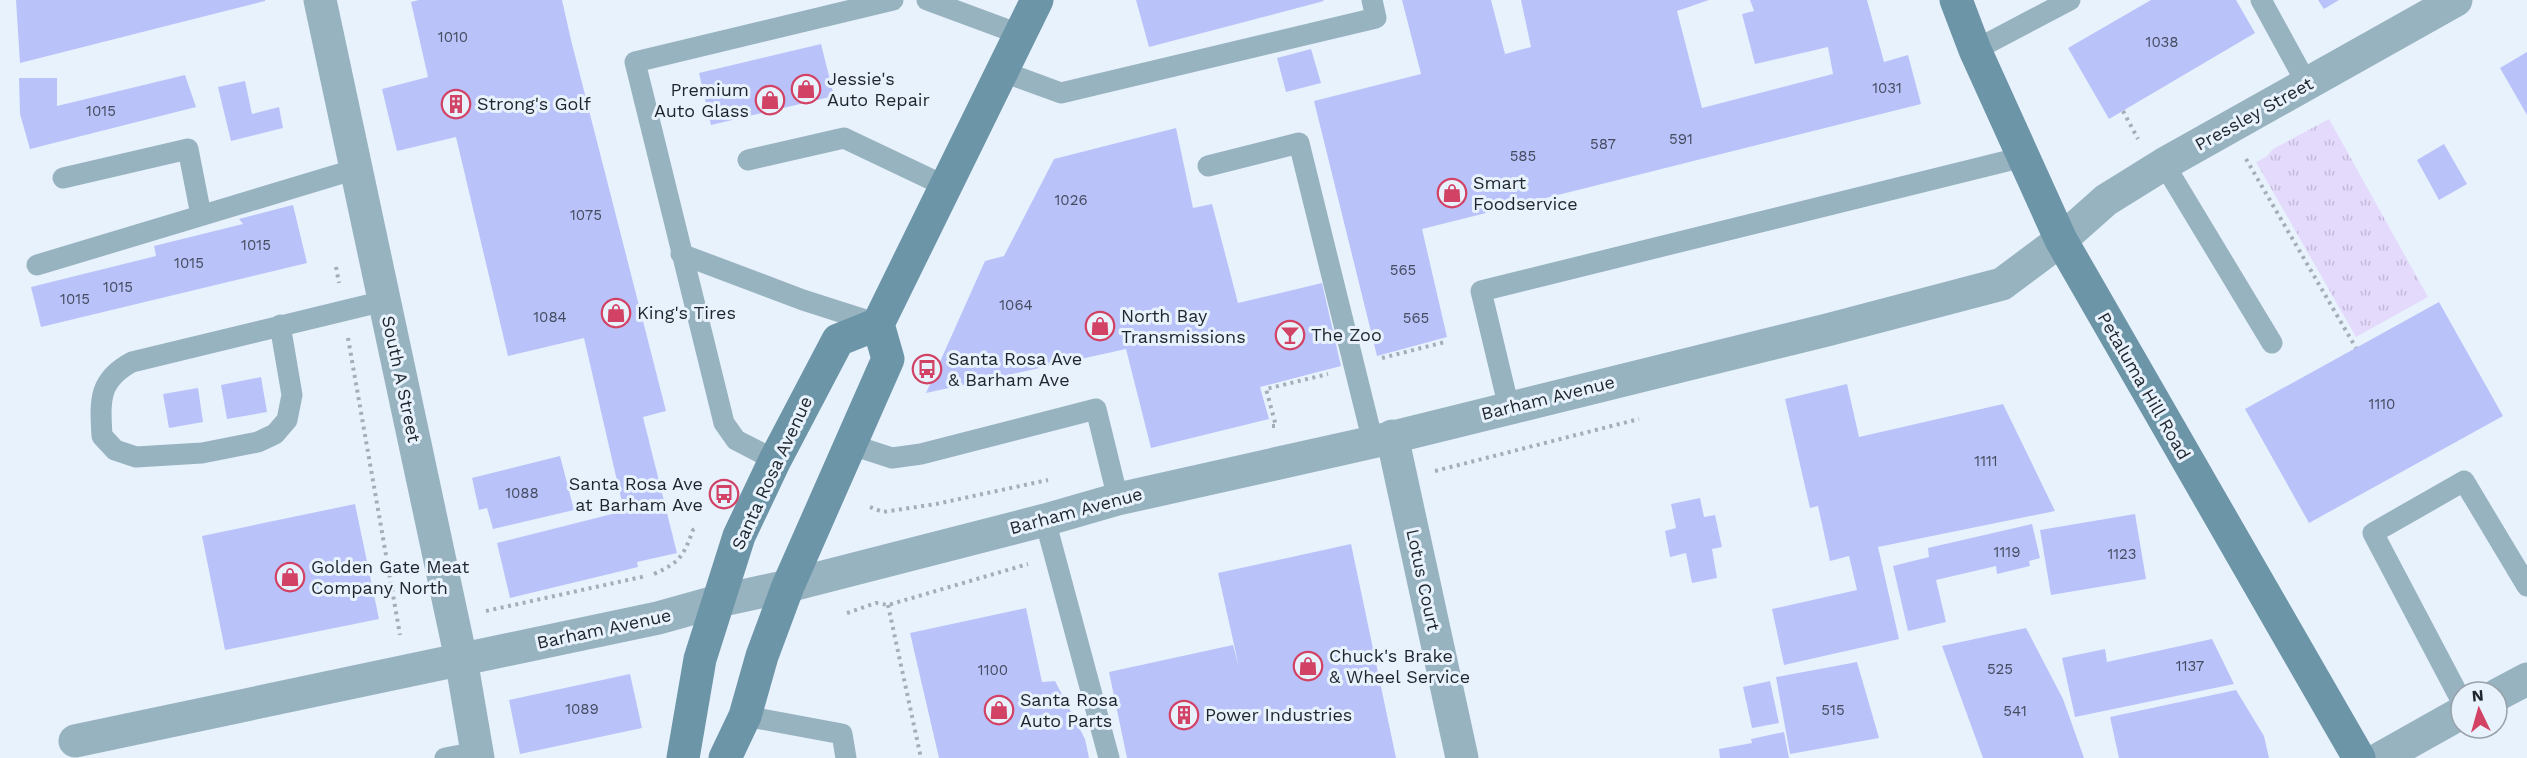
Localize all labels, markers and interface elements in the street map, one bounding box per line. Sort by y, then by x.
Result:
house number: 1010 [438,28,468,46]
house number: 1038 [2146,33,2178,51]
place label: Jessie's Auto Repair [827,68,930,110]
street label: Pressley Street [2191,72,2317,155]
shop icon: Jessie's Auto Repair [790,73,822,105]
place label: Premium Auto Glass [654,79,749,121]
house number: 1031 [1872,79,1902,97]
shop icon: Premium Auto Glass [754,84,786,116]
building icon: Strong's Golf [440,88,472,120]
place label: Strong's Golf [477,93,591,114]
house number: 1015 [86,102,116,120]
house number: 591 [1669,130,1693,148]
house number: 587 [1590,135,1616,153]
house number: 585 [1510,147,1536,165]
place label: Smart Foodservice [1473,172,1578,214]
shop icon: Smart Foodservice [1436,177,1468,209]
house number: 1026 [1054,191,1088,209]
house number: 1075 [570,206,602,224]
house number: 1015 [241,236,271,254]
house number: 1015 [174,254,204,272]
house number: 565 [1390,261,1416,279]
house number: 1015 [103,278,133,296]
house number: 1015 [60,290,90,308]
house number: 1064 [999,296,1033,314]
shop icon: King's Tires [600,297,632,329]
place label: King's Tires [637,302,736,323]
place label: North Bay Transmissions [1121,305,1246,347]
house number: 1084 [533,308,567,326]
street label: Petaluma Hill Road [2094,308,2195,463]
house number: 565 [1403,309,1429,327]
shop icon: North Bay Transmissions [1084,310,1116,342]
street label: South A Street [378,314,425,445]
bar icon: The Zoo [1274,319,1306,351]
place label: The Zoo [1311,324,1382,345]
place label: Santa Rosa Ave & Barham Ave [948,348,1082,390]
bus stop icon: Santa Rosa Ave & Barham Ave [911,353,943,385]
street label: Barham Avenue [1479,371,1617,424]
street label: Santa Rosa Avenue [727,393,816,553]
house number: 1110 [2369,395,2395,413]
house number: 1111 [1974,452,1998,470]
place label: Santa Rosa Ave at Barham Ave [569,473,703,515]
bus stop icon: Santa Rosa Ave at Barham Ave [708,478,740,510]
street label: Barham Avenue [1007,483,1145,538]
house number: 1088 [505,484,539,502]
street label: Lotus Court [1402,527,1445,633]
house number: 1119 [1994,543,2020,561]
house number: 1123 [2107,545,2137,563]
place label: Golden Gate Meat Company North [311,556,470,598]
shop icon: Golden Gate Meat Company North [274,561,306,593]
street label: Barham Avenue [535,604,673,653]
place label: Chuck's Brake & Wheel Service [1329,645,1470,687]
shop icon: Chuck's Brake & Wheel Service [1292,650,1324,682]
house number: 1137 [2176,657,2204,675]
house number: 525 [1987,660,2013,678]
house number: 1100 [978,661,1008,679]
north arrow [2449,680,2509,740]
text: N [2471,686,2484,706]
place label: Santa Rosa Auto Parts [1020,689,1118,731]
shop icon: Santa Rosa Auto Parts [983,694,1015,726]
building icon: Power Industries [1168,699,1200,731]
house number: 1089 [565,700,599,718]
house number: 515 [1821,701,1845,719]
house number: 541 [2003,702,2027,720]
place label: Power Industries [1205,704,1352,725]

